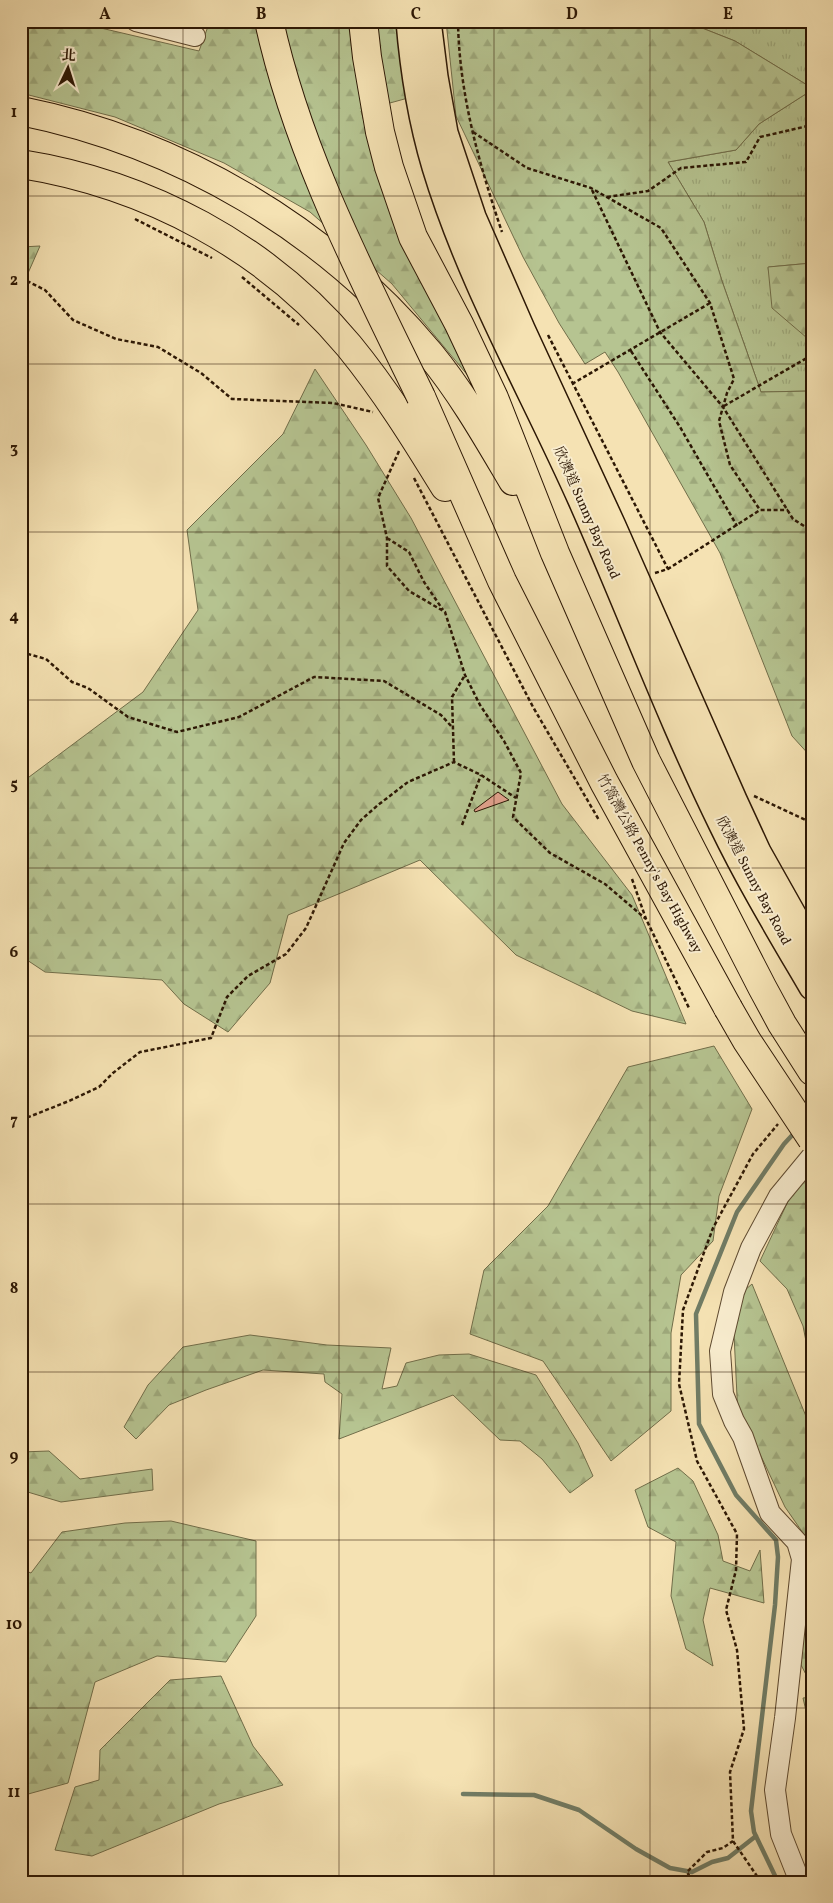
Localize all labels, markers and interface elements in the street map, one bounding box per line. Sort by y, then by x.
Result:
text: A [99,4,111,26]
text: B [256,4,267,26]
text: C [411,4,421,26]
text: D [566,4,578,26]
text: E [723,4,733,26]
north arrow [42,42,92,92]
text: 北 [61,47,76,66]
text: 1 [11,102,17,124]
text: 2 [10,270,18,292]
text: 3 [10,438,18,460]
street label: 欣澳道 Sunny Bay Road [548,444,624,582]
text: 4 [9,606,19,628]
street label: 竹篙灣公路 Penny's Bay Highway [592,771,707,958]
text: 5 [10,774,18,796]
street label: 欣澳道 Sunny Bay Road [711,813,795,949]
text: 6 [10,942,19,964]
text: 7 [10,1110,18,1132]
text: 8 [10,1278,18,1300]
text: 9 [10,1446,19,1468]
text: 10 [6,1614,22,1636]
text: 11 [8,1782,20,1804]

